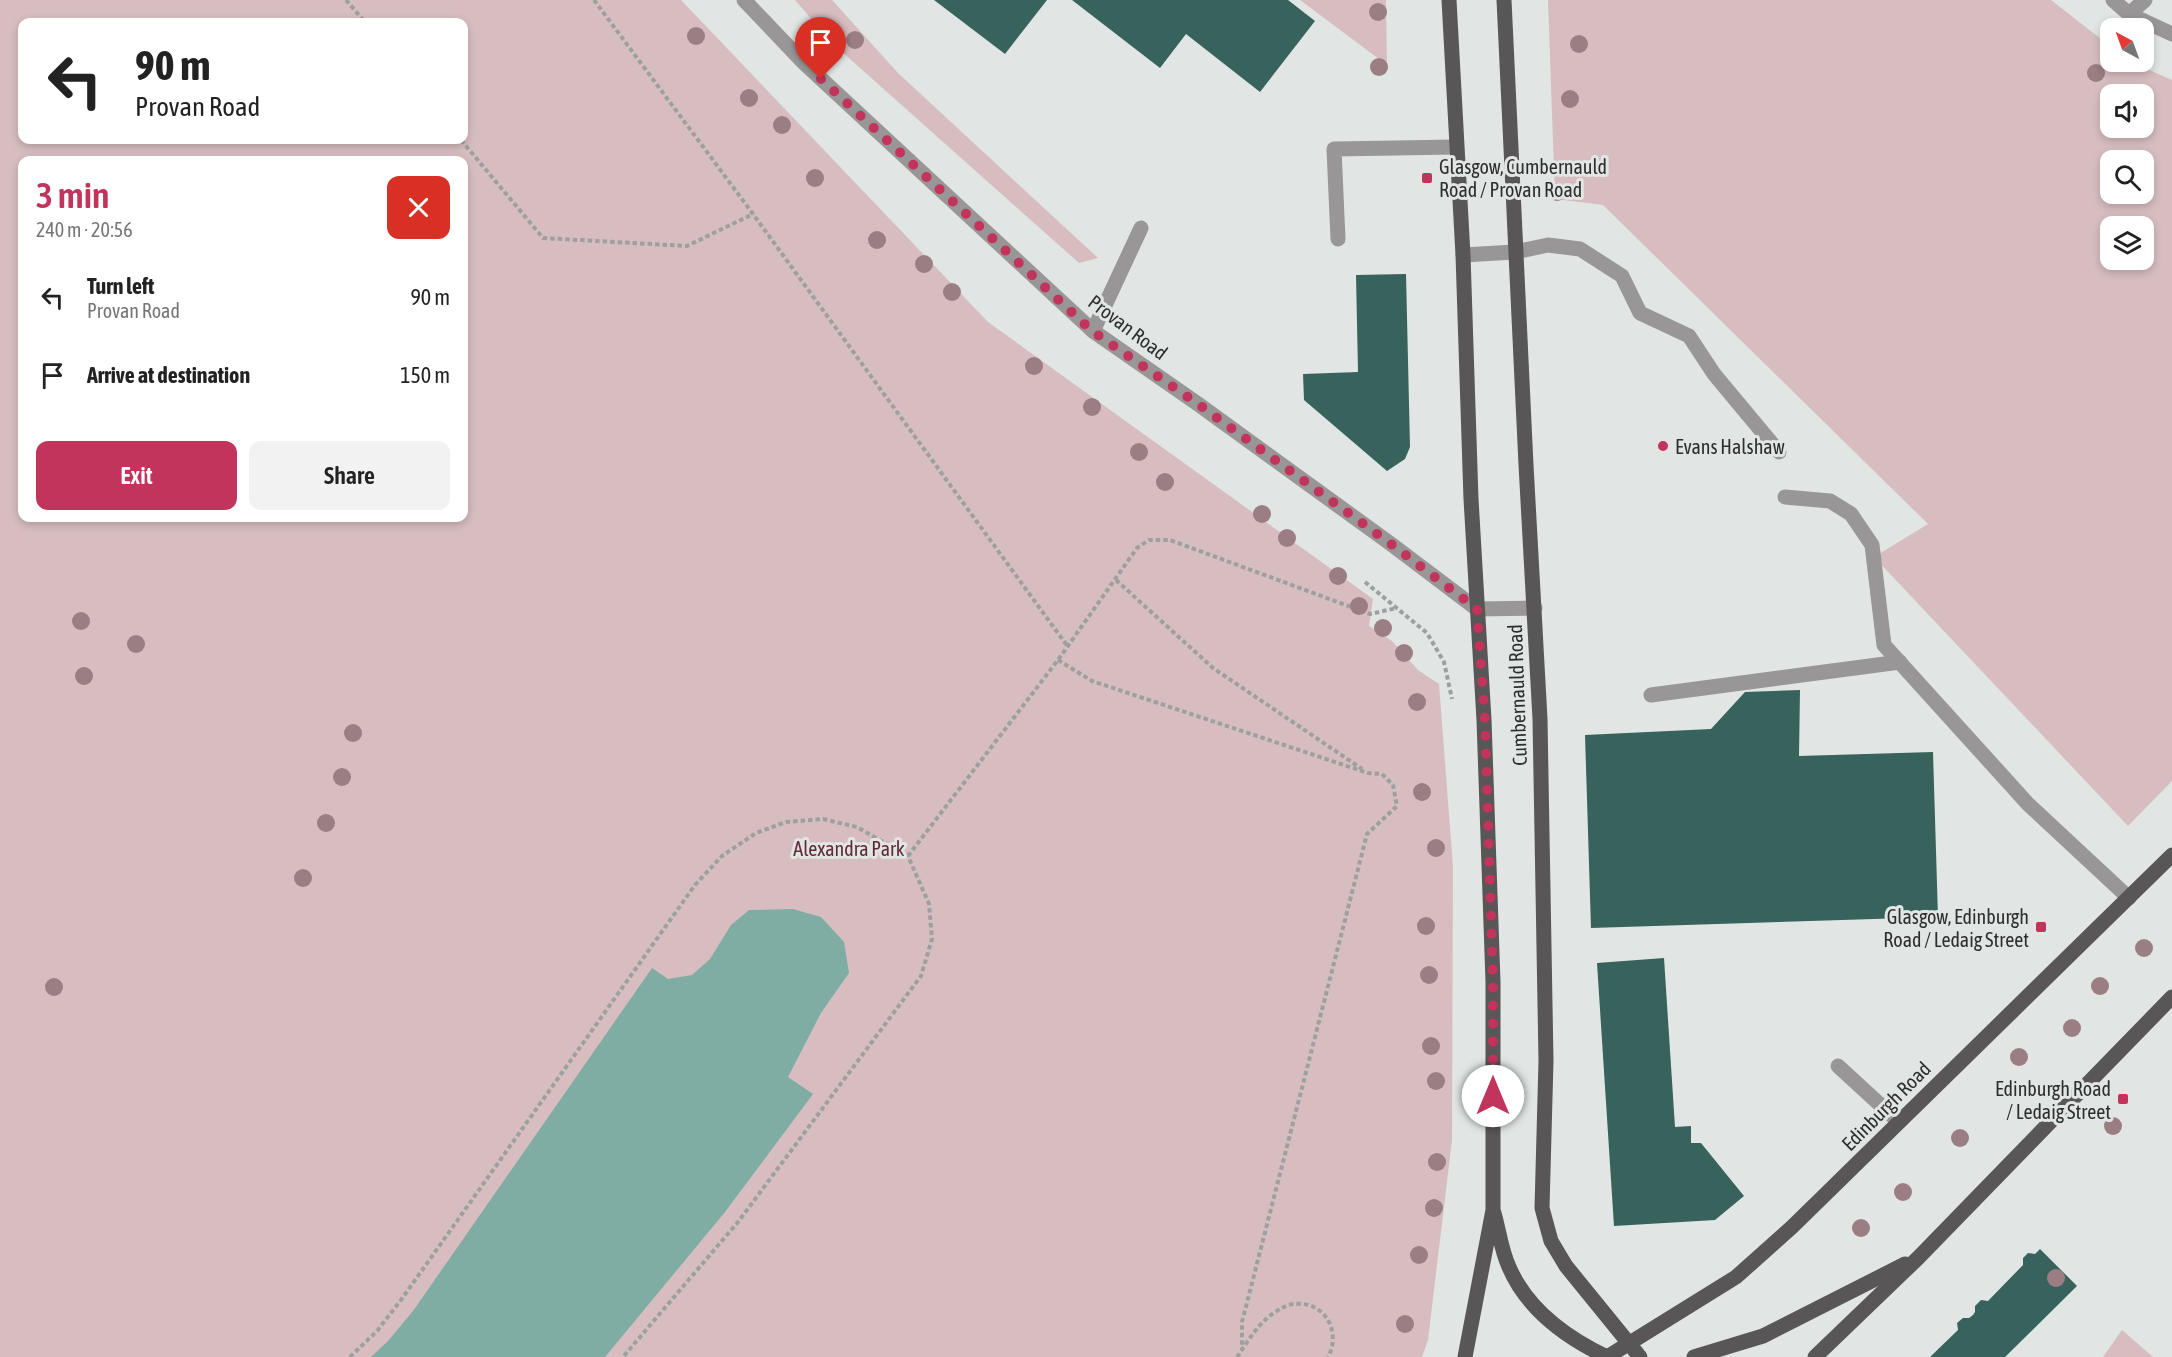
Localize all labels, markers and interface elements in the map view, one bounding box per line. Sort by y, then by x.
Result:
pin [795,17,846,79]
north arrow [2100,18,2154,72]
map controls [2100,18,2154,270]
icon: arrive [804,26,837,59]
text: 90 m [135,41,210,89]
icon: left [36,42,114,120]
button: sound [2100,84,2154,138]
text: Provan Road [135,91,260,122]
button: search [2100,150,2154,204]
place label: Glasgow, Cumbernauld Road / Provan Road [1439,155,1607,201]
marker: Glasgow, Cumbernauld Road / Provan Road [1420,171,1434,185]
text: 3 min [36,174,110,216]
button: close [387,176,450,239]
button: layers [2100,216,2154,270]
text: 240 m · 20:56 [36,218,133,241]
text: Turn left [87,273,154,299]
icon: left [36,281,69,314]
text: 90 m [410,284,450,310]
street label: Provan Road [1084,290,1172,364]
text: Provan Road [87,299,180,322]
icon: arrive [36,359,69,392]
text: Arrive at destination [87,362,250,388]
text: 150 m [400,362,450,388]
place label: Evans Halshaw [1675,435,1785,458]
marker: Evans Halshaw [1656,439,1670,453]
button: Exit [36,441,237,510]
button: Share [249,441,450,510]
street label: Cumbernauld Road [1503,624,1531,766]
park label: Alexandra Park [793,837,905,860]
place label: Glasgow, Edinburgh Road / Ledaig Street [1883,905,2029,951]
marker: Glasgow, Edinburgh Road / Ledaig Street [2034,920,2048,934]
street label: Edinburgh Road [1837,1057,1935,1155]
position arrow [1461,1064,1525,1128]
place label: Edinburgh Road / Ledaig Street [1995,1077,2111,1123]
marker: Edinburgh Road / Ledaig Street [2116,1092,2130,1106]

